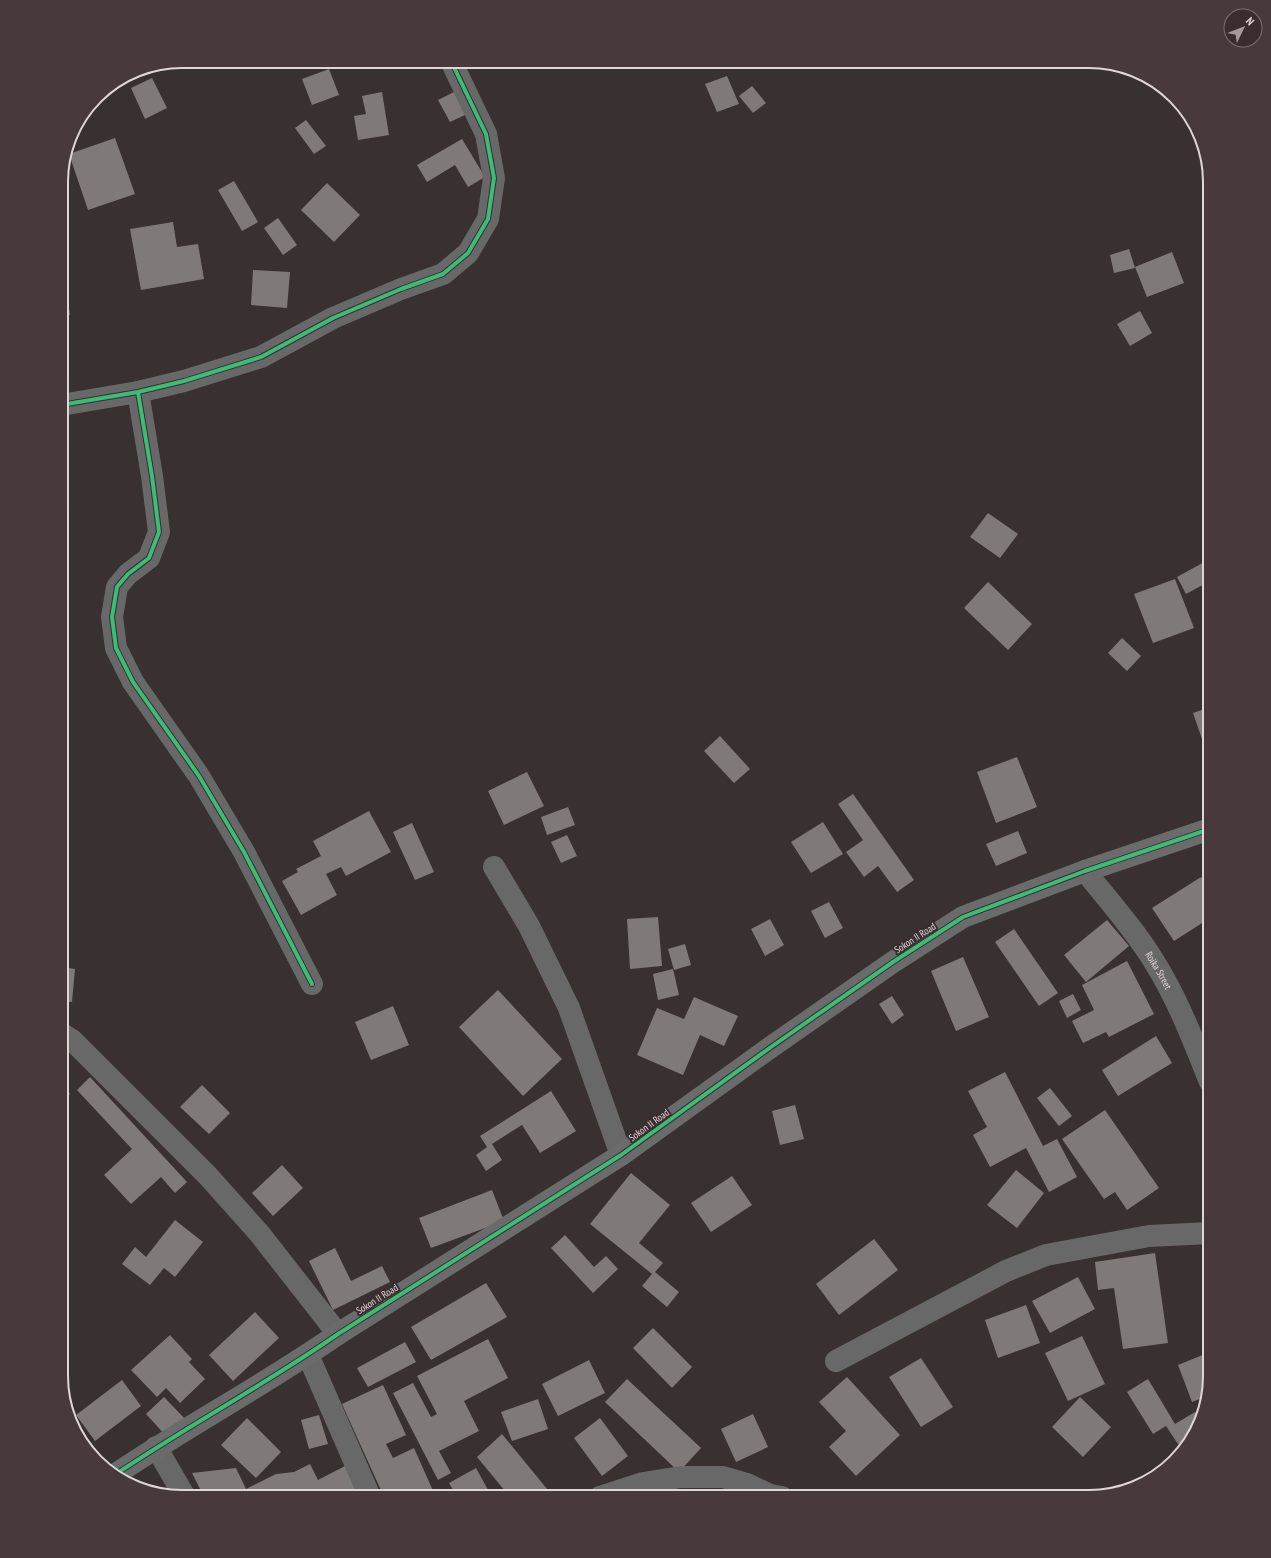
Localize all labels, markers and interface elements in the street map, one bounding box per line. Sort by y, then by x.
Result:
north arrow [1223,8,1263,48]
text: N [1243,14,1257,28]
street label: Sokon II Road [892,920,938,956]
street label: Roika Street [1143,949,1175,992]
street label: Sokon II Road [626,1106,672,1144]
street label: Sokon II Road [354,1281,400,1317]

